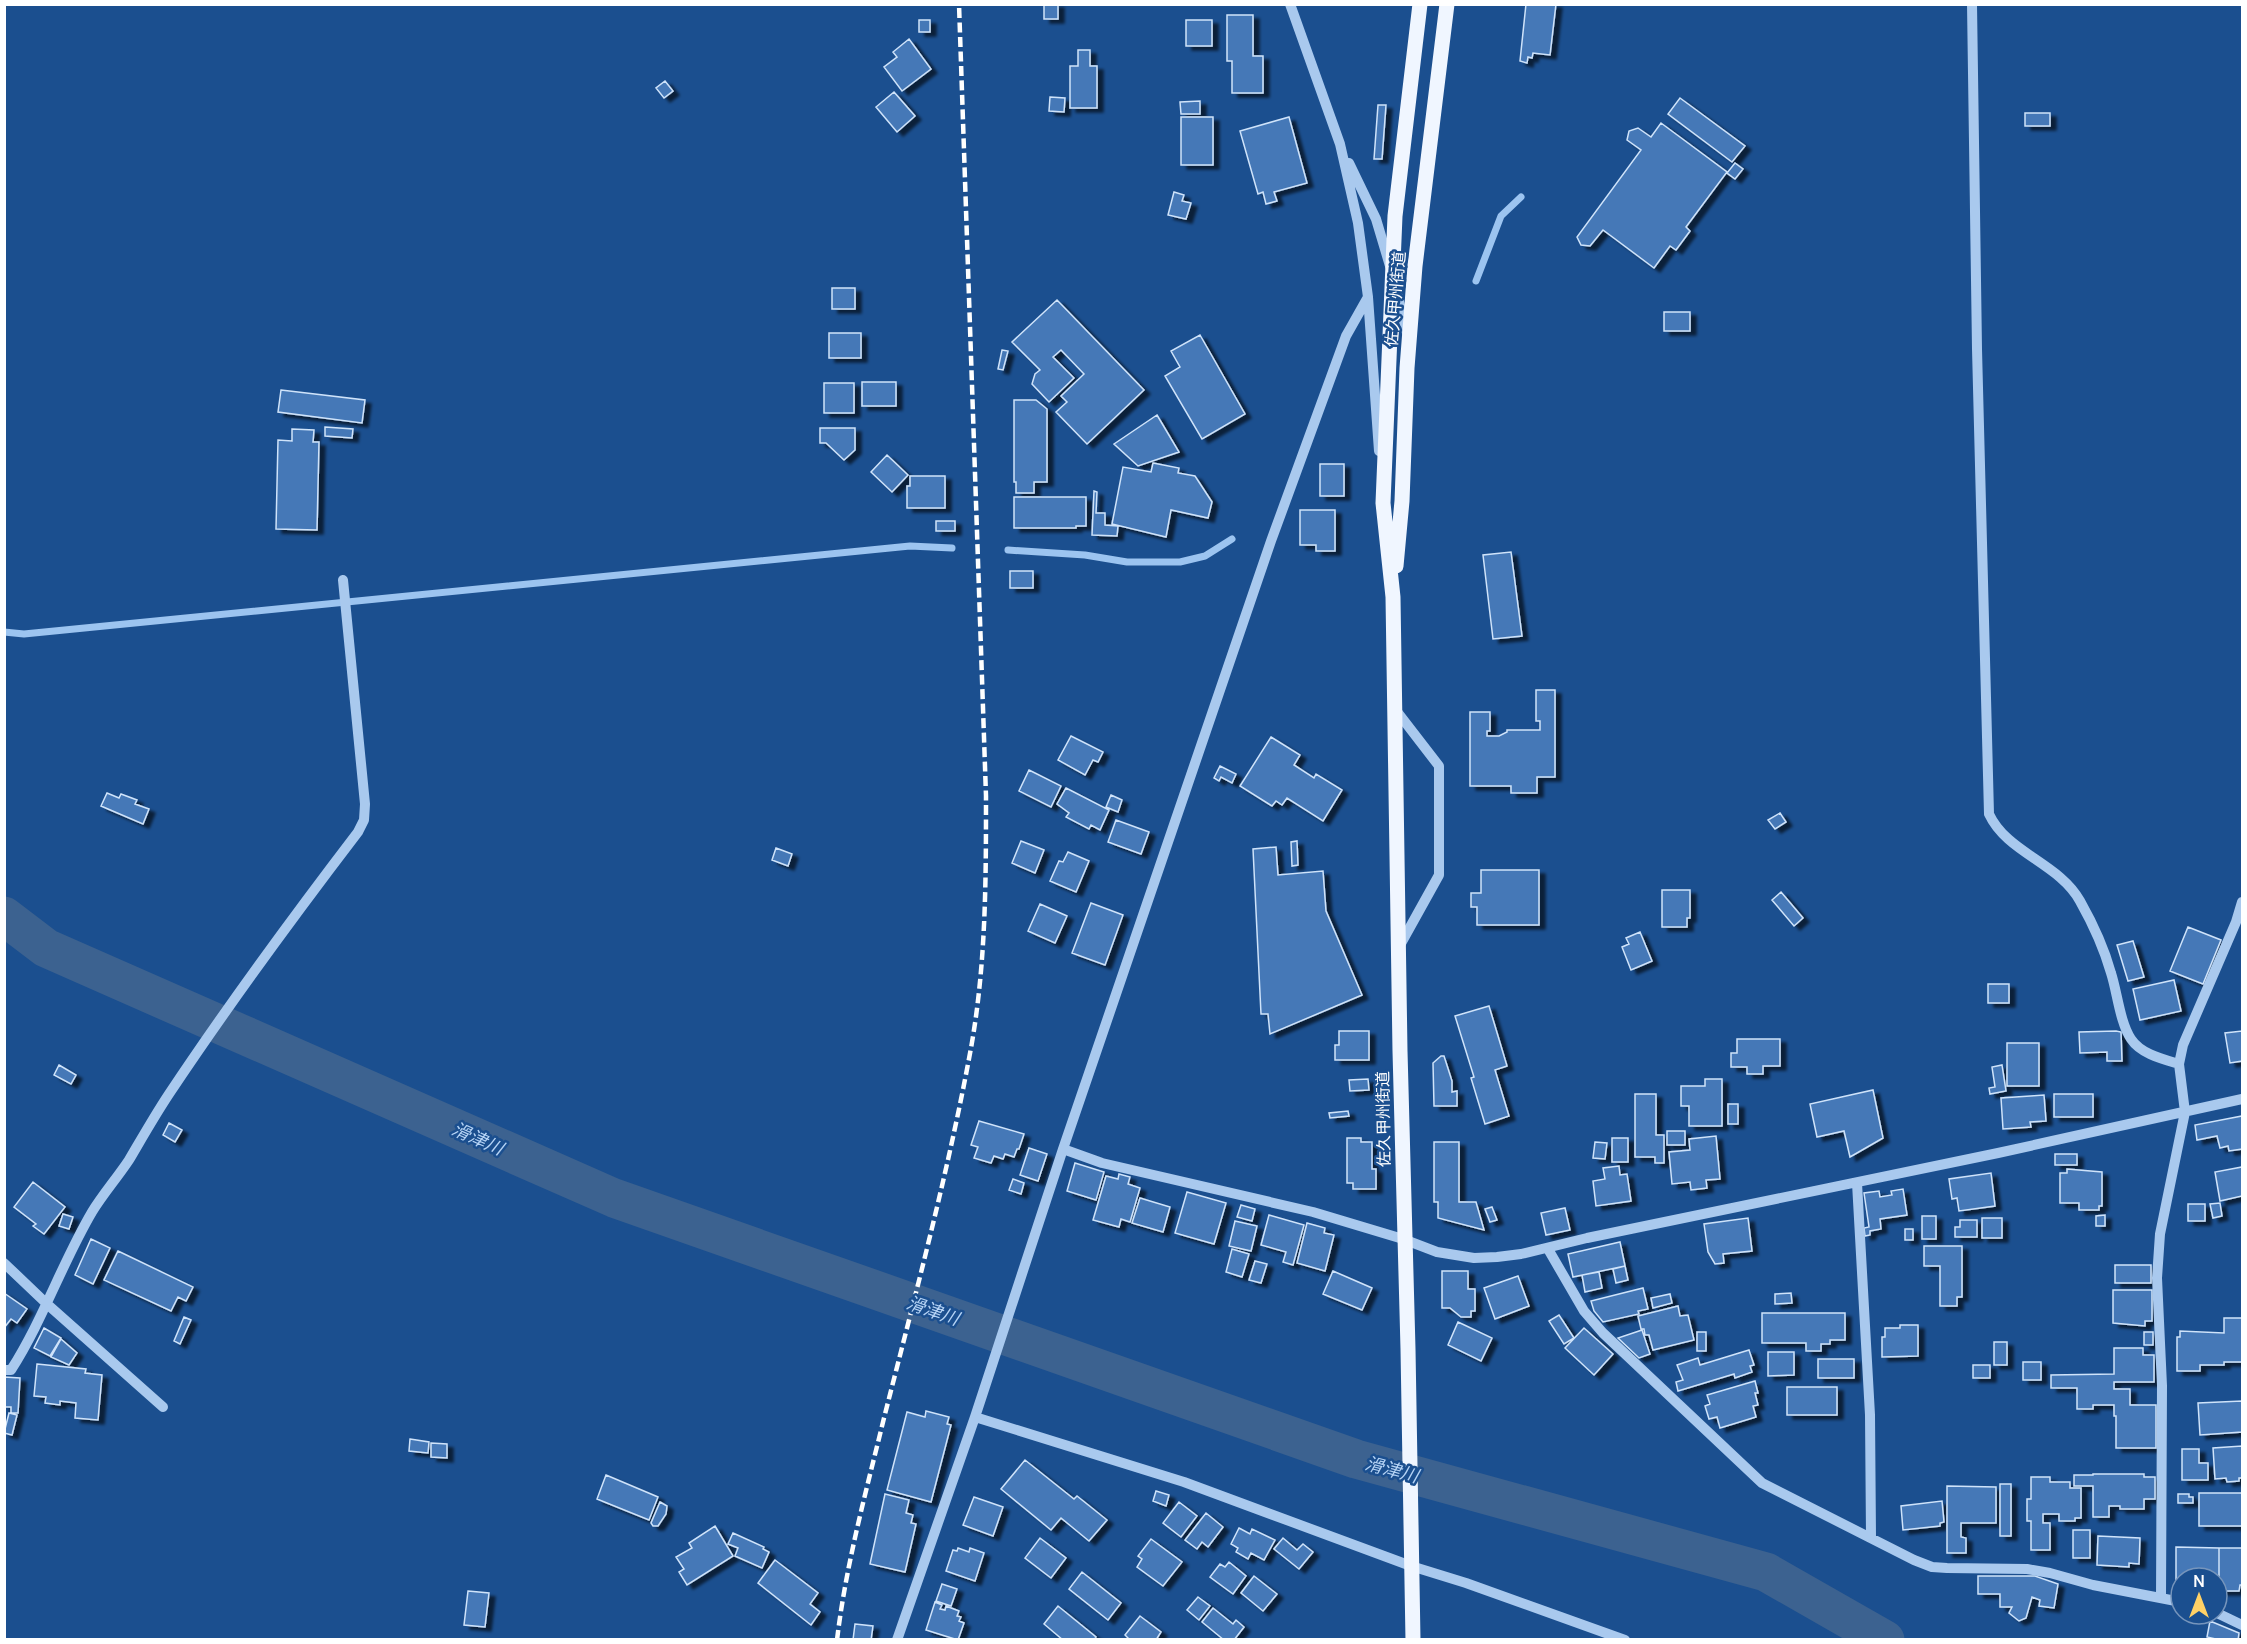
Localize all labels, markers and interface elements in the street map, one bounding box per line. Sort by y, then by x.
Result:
street label: 佐久甲州街道 [1380,250,1410,348]
street label: 佐久甲州街道 [1371,1071,1395,1167]
water label: 滑津川 [448,1116,509,1161]
water label: 滑津川 [904,1290,964,1331]
water label: 滑津川 [1363,1450,1423,1488]
north arrow [2169,1566,2229,1626]
text: N [2193,1570,2205,1592]

